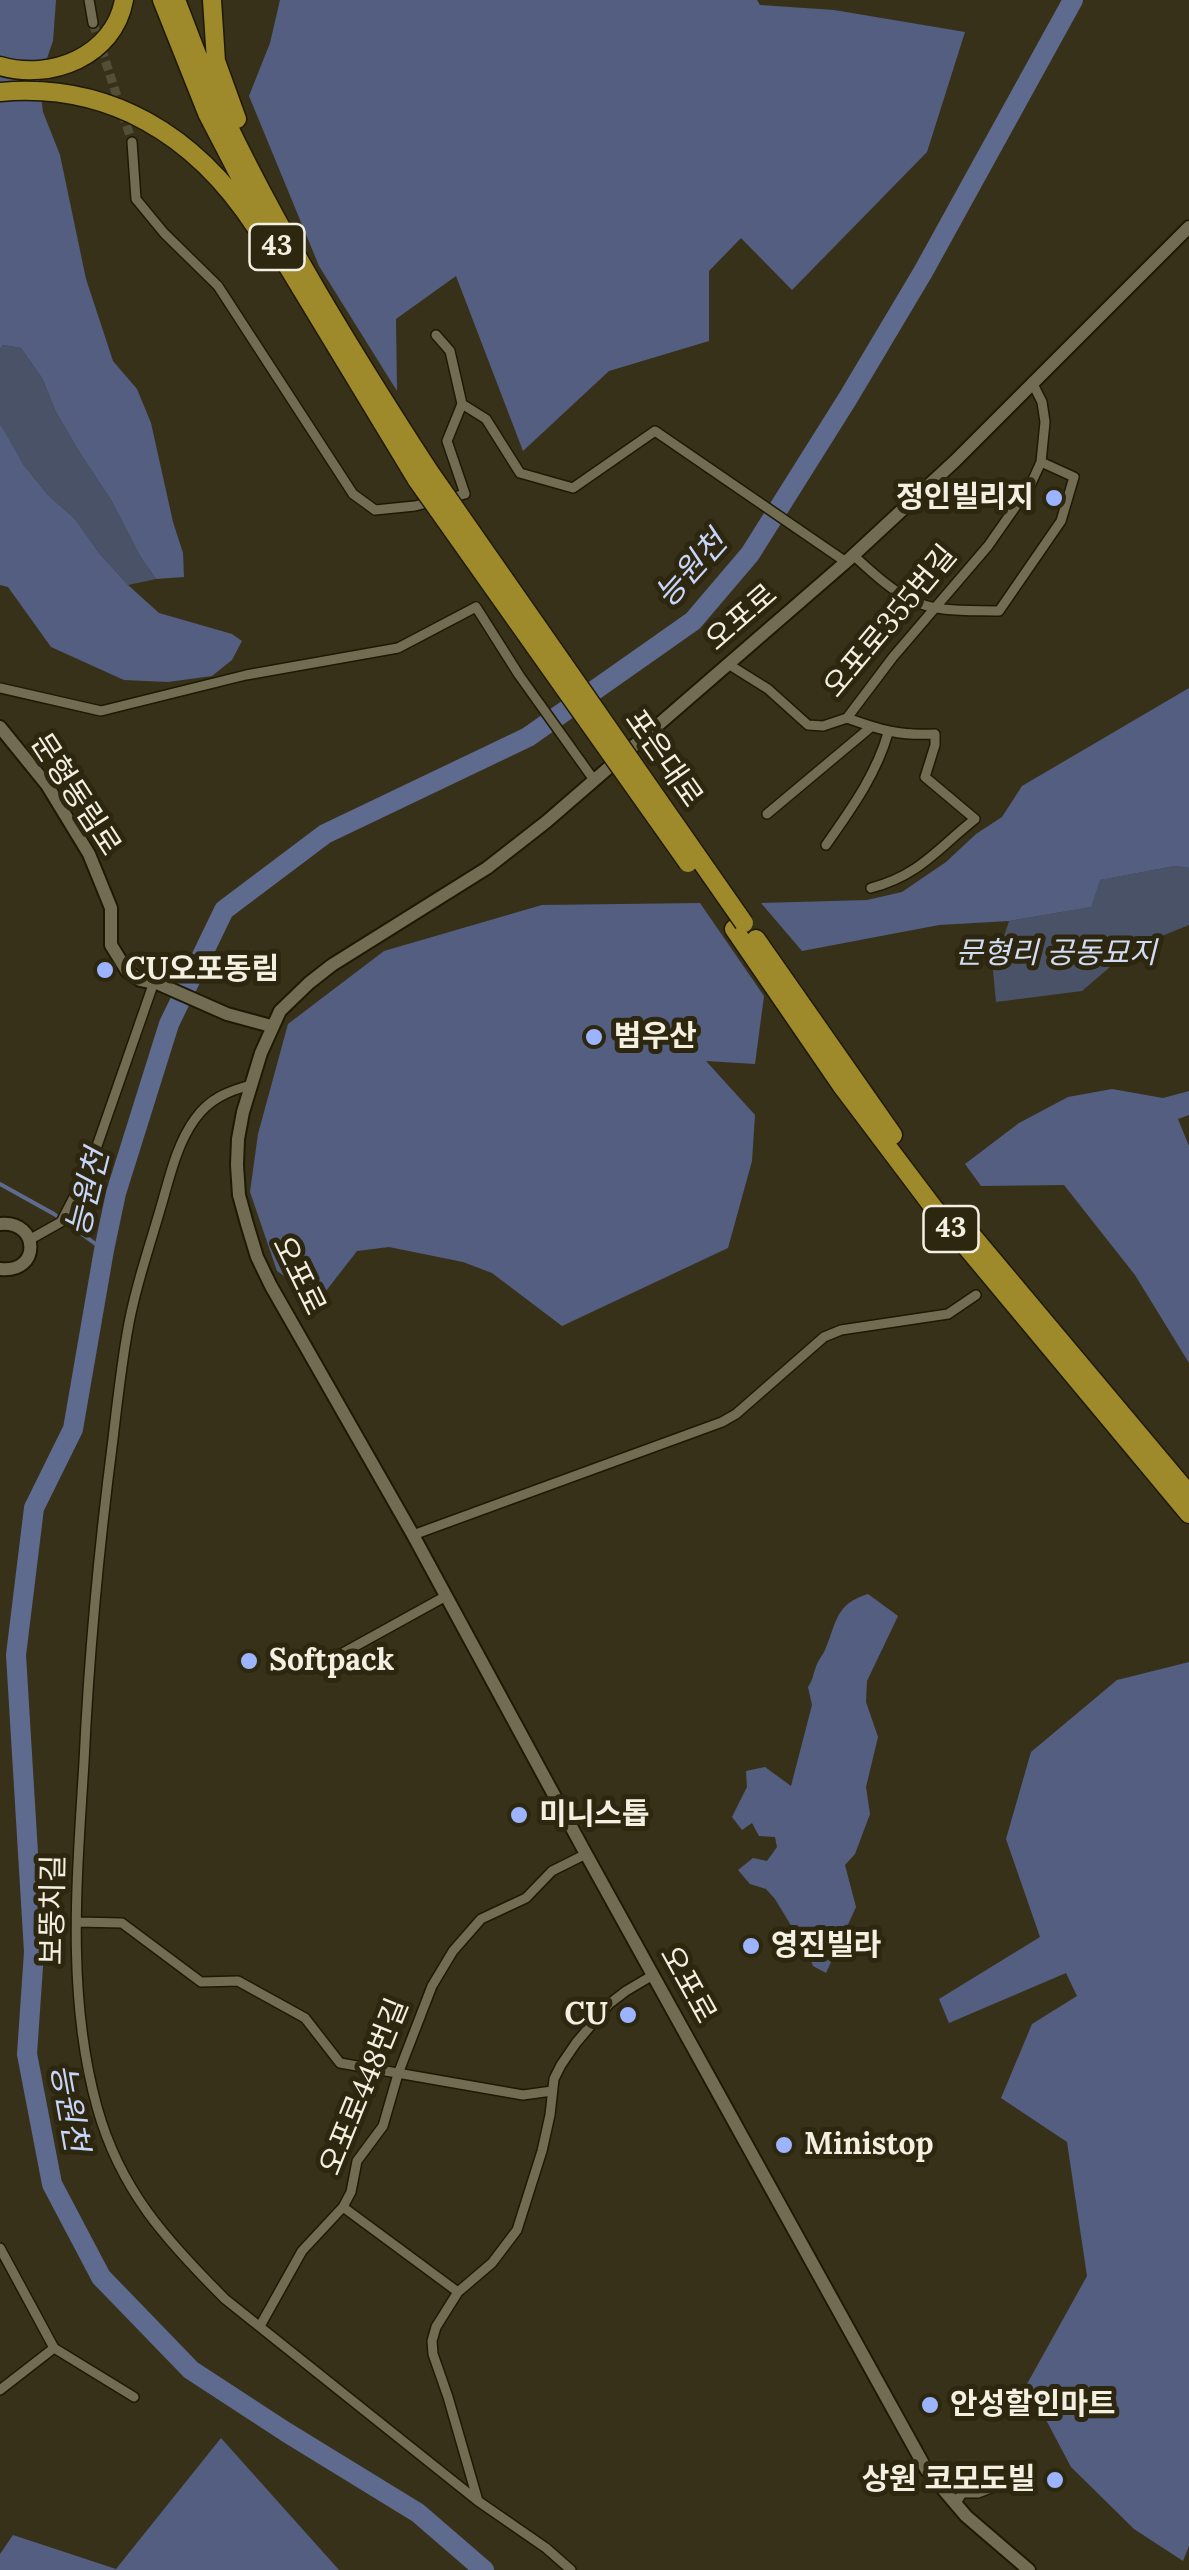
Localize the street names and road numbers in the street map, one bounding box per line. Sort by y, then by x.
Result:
road number: 43 [250,224,304,270]
street label: 오포로355번길 [817,539,965,705]
street label: 오포로 [699,577,785,659]
street label: 포은대로 [617,703,709,815]
street label: 문형동림로 [22,727,128,863]
road number: 43 [924,1206,978,1252]
street label: 오포로 [264,1231,332,1321]
street label: 보뚱치길 [35,1854,73,1966]
street label: 오포로 [651,1940,723,2030]
street label: 오포로448번길 [313,1993,417,2181]

